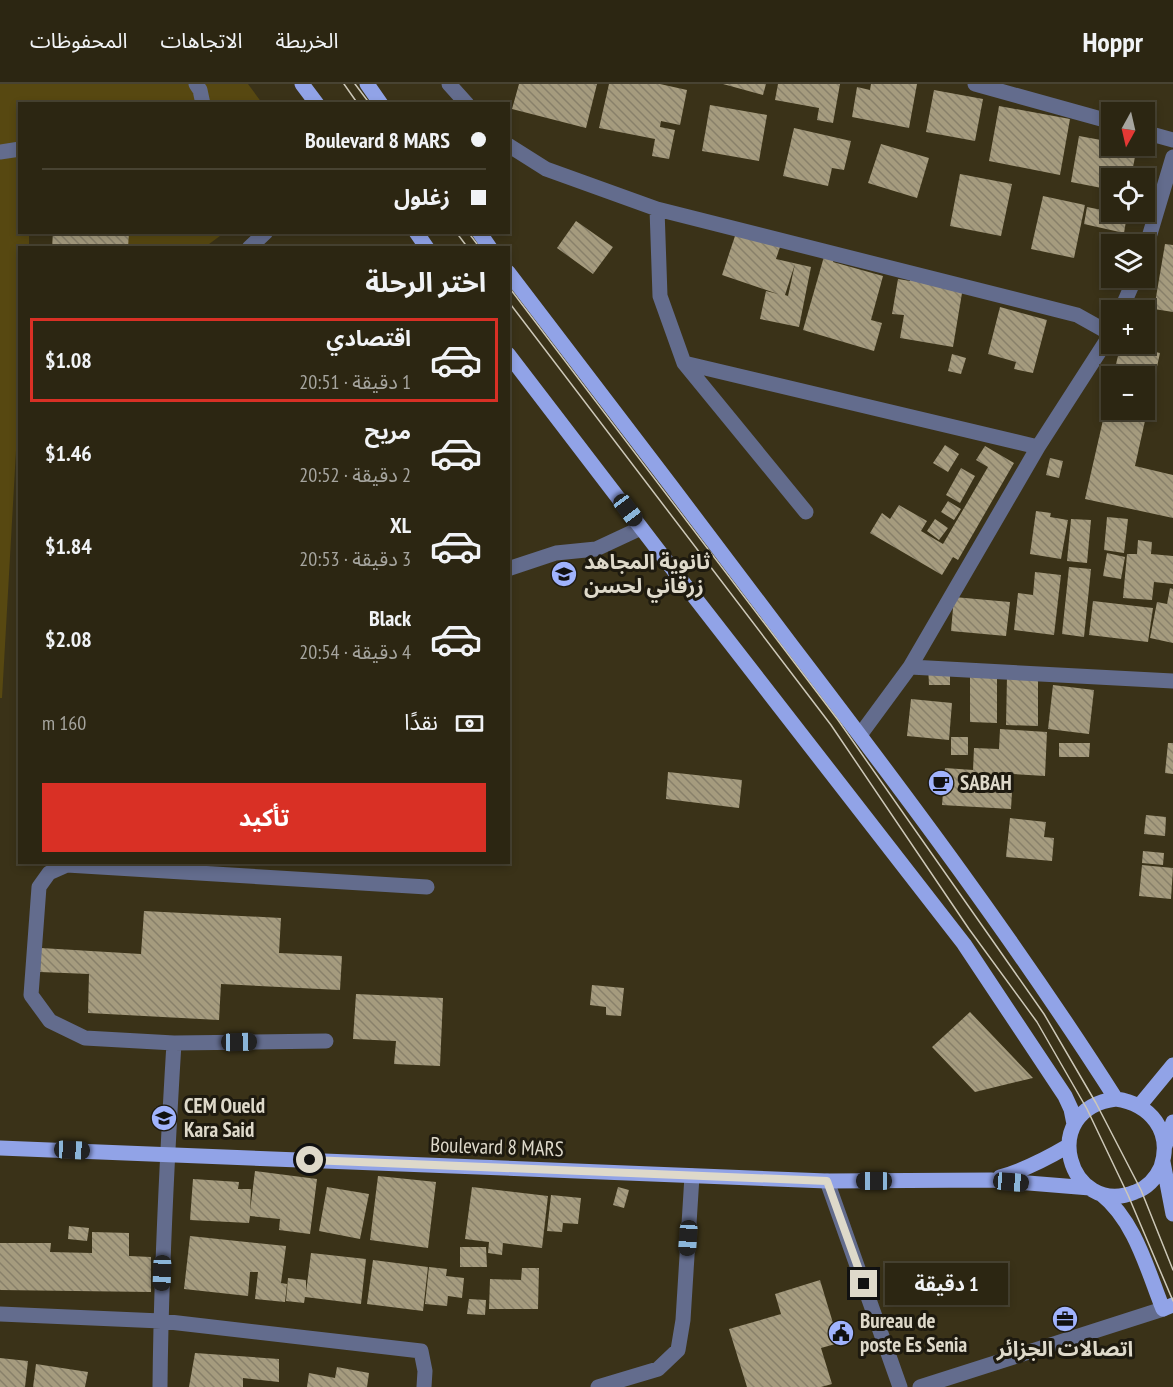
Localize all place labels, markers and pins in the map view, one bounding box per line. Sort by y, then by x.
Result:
place label: ثانوية المجاهد زرقاني لحسن [584,548,711,603]
school or university icon: ثانوية المجاهد زرقاني لحسن [549,559,579,589]
cafe icon: SABAH [926,768,956,798]
place label: SABAH [960,769,1012,796]
place label: CEM Oueld Kara Said [184,1092,265,1143]
school or university icon: CEM Oueld Kara Said [149,1103,179,1133]
office icon: اتصالات الجزائر [1050,1304,1080,1334]
place label: Bureau de poste Es Senia [860,1307,968,1358]
public building icon: Bureau de poste Es Senia [826,1318,856,1348]
place label: اتصالات الجزائر [996,1335,1133,1362]

